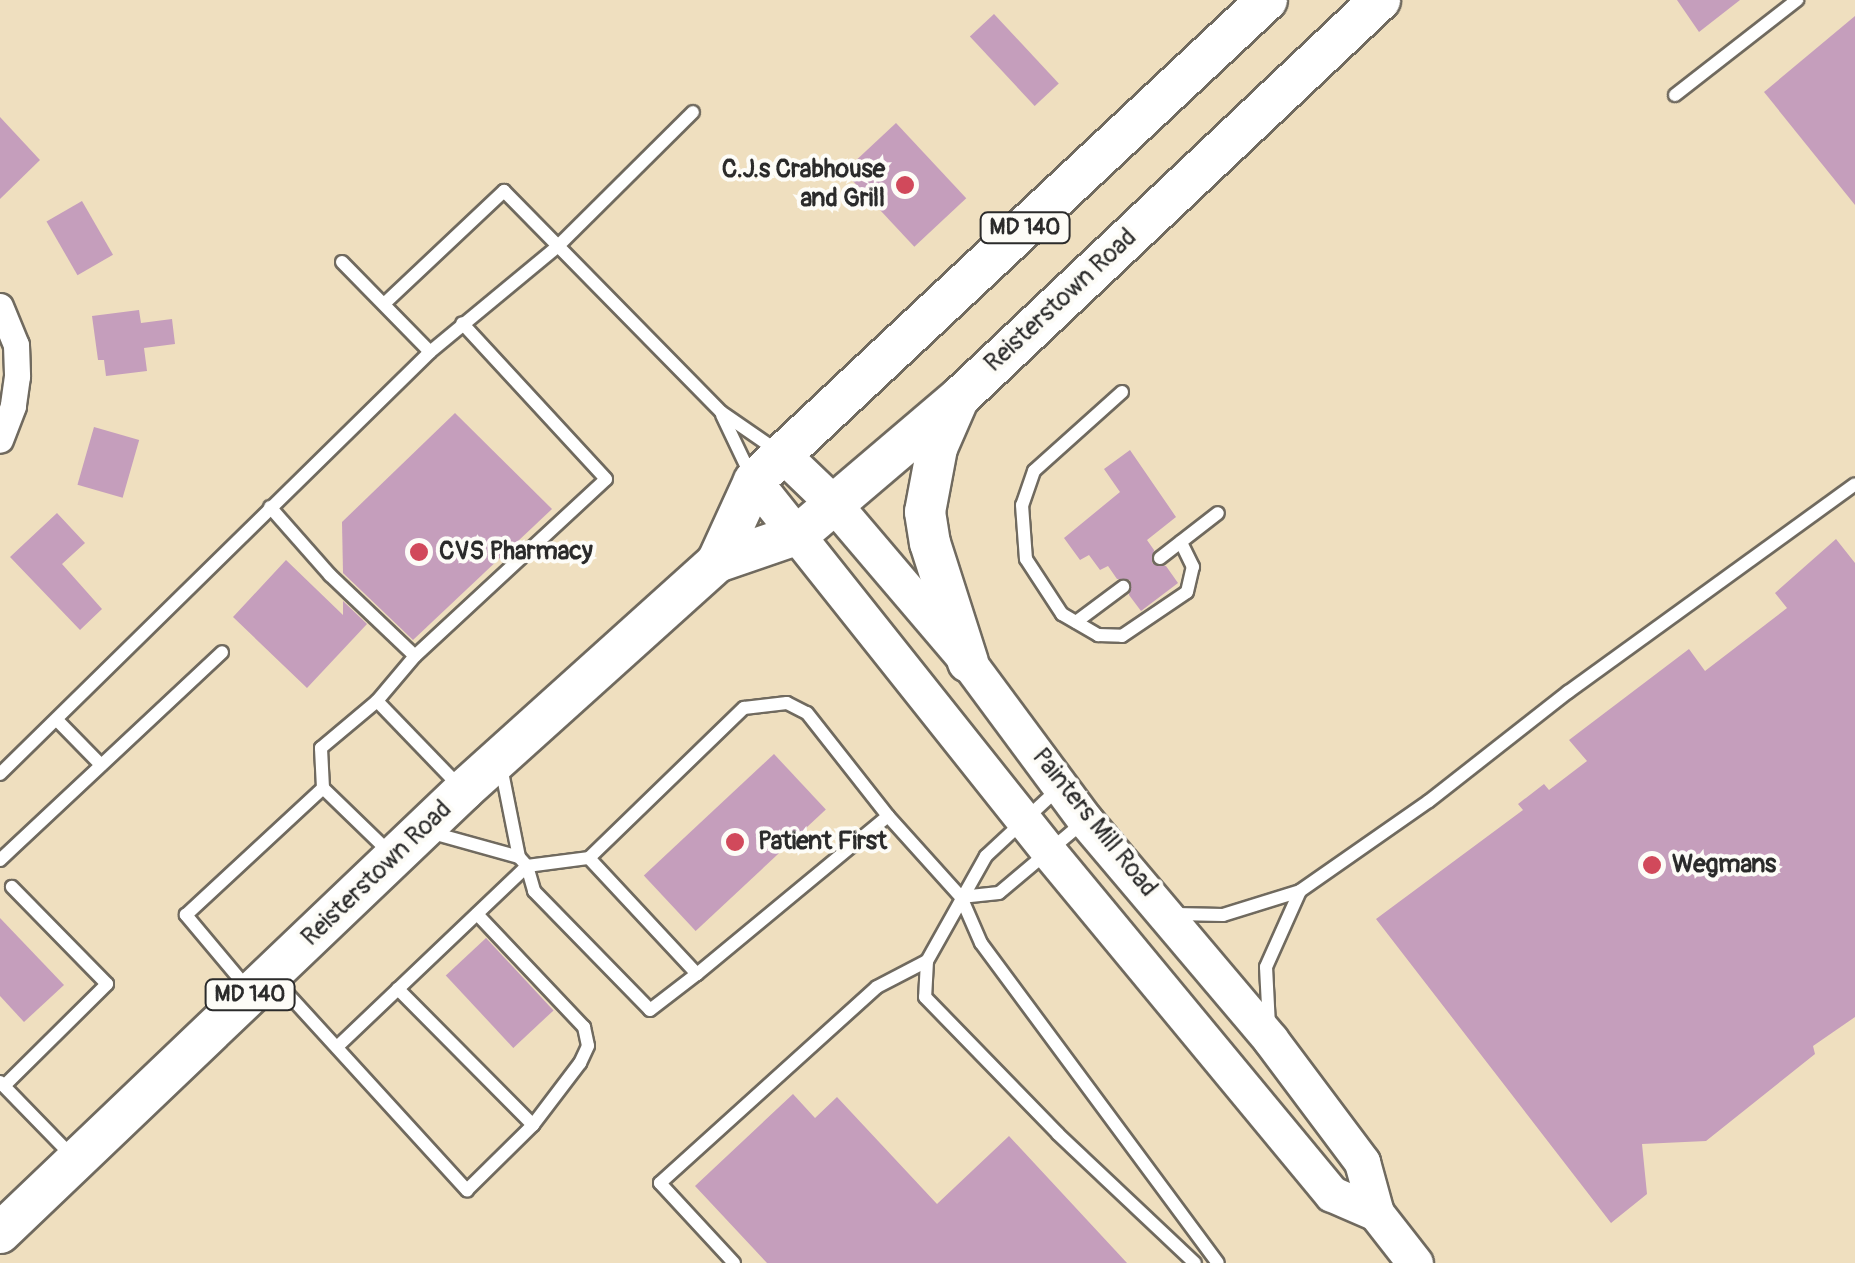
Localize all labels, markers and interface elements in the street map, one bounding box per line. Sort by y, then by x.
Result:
place label: C.J.s Crabhouse and Grill [722,156,885,215]
marker: C.J.s Crabhouse and Grill [894,174,916,196]
road number: MD 140 [978,211,1072,245]
street label: Reisterstown Road [979,223,1143,379]
place label: CVS Pharmacy [439,537,593,567]
marker: CVS Pharmacy [408,541,430,563]
street label: Painters Mill Road [1025,743,1163,903]
street label: Reisterstown Road [296,795,458,953]
place label: Patient First [758,827,887,857]
marker: Patient First [722,829,748,855]
place label: Wegmans [1672,850,1776,880]
marker: Wegmans [1641,854,1663,876]
road number: MD 140 [202,978,298,1012]

